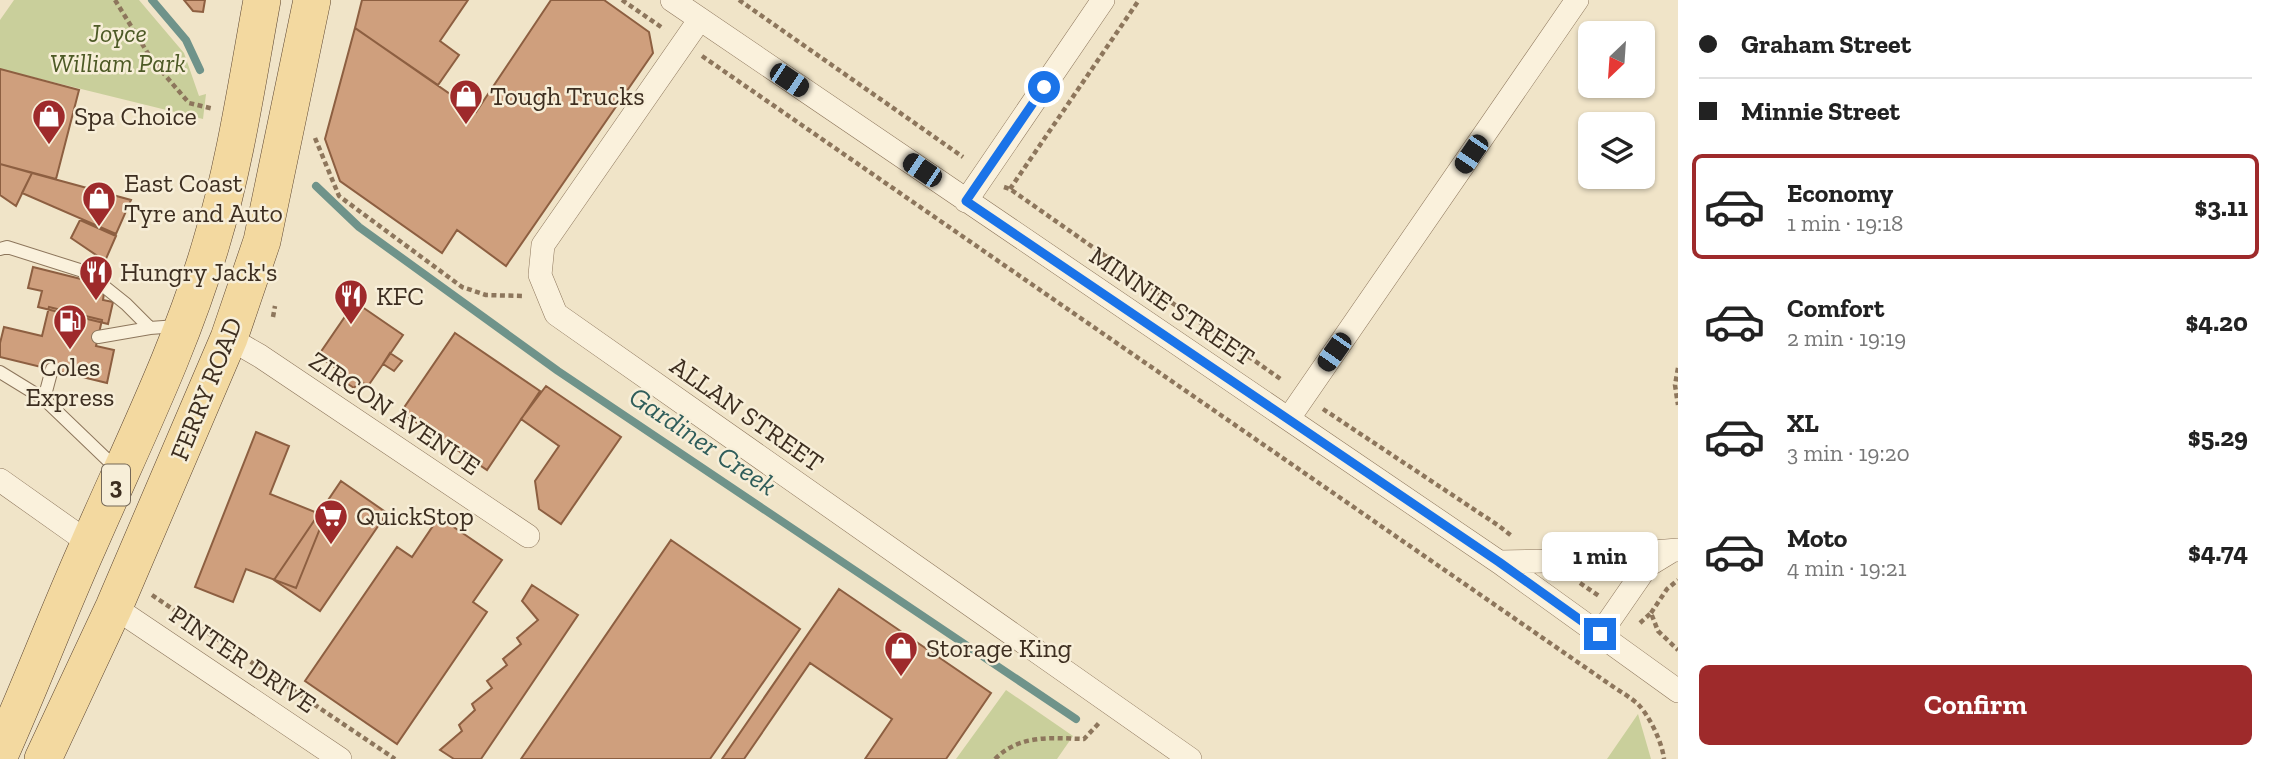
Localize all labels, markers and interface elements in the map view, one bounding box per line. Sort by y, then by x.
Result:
park label: Joyce William Park [50,17,186,79]
north arrow [1578,21,1656,98]
map controls [1578,21,1655,189]
text: Graham Street [1741,28,1911,60]
car [766,60,813,100]
route start [1028,71,1060,103]
shop icon: Tough Trucks [447,77,485,126]
place label: Tough Trucks [490,80,645,112]
text: Minnie Street [1741,95,1900,127]
shop icon: Spa Choice [30,97,68,146]
place label: Spa Choice [74,100,197,132]
button: layers [1578,112,1655,189]
car [1451,131,1492,177]
car [899,150,946,190]
place label: East Coast Tyre and Auto [124,167,283,229]
icon: car [1703,175,1766,238]
text: Economy [1787,177,1893,209]
shop icon: East Coast Tyre and Auto [80,179,118,228]
text: $3.11 [2194,191,2248,223]
text: 1 min · 19:18 [1787,209,1903,237]
street label: MINNIE STREET [1083,239,1261,373]
restaurant icon: Hungry Jack's [77,253,115,302]
place label: Hungry Jack's [120,256,277,288]
restaurant icon: KFC [332,277,370,326]
place label: KFC [376,280,424,312]
icon: car [1703,290,1766,353]
text: Comfort [1787,292,1884,324]
fuel station icon: Coles Express [51,302,89,351]
text: $4.20 [2186,306,2248,338]
street label: FERRY ROAD [163,313,249,465]
text: 2 min · 19:19 [1787,324,1906,352]
car [1314,329,1355,375]
street label: ZIRCON AVENUE [303,344,487,482]
street label: ALLAN STREET [664,349,830,479]
place label: Coles Express [26,351,114,413]
water label: Gardiner Creek [623,380,783,502]
icon: car [1703,405,1766,468]
text: XL [1787,407,1819,439]
text: $5.29 [2188,421,2248,453]
text: 3 min · 19:20 [1787,439,1910,467]
road number: 3 [102,464,130,506]
supermarket icon: QuickStop [312,497,350,546]
place label: QuickStop [356,500,474,532]
icon: car [1703,520,1766,583]
text: Moto [1787,522,1847,554]
callout: 1 min [1542,532,1658,582]
text: $4.74 [2188,536,2248,568]
text: 1 min [1573,542,1627,570]
text: 4 min · 19:21 [1787,554,1907,582]
street label: PINTER DRIVE [163,598,323,720]
route end [1584,618,1616,650]
shop icon: Storage King [882,629,920,678]
place label: Storage King [926,632,1072,664]
button: Confirm [1699,665,2252,745]

